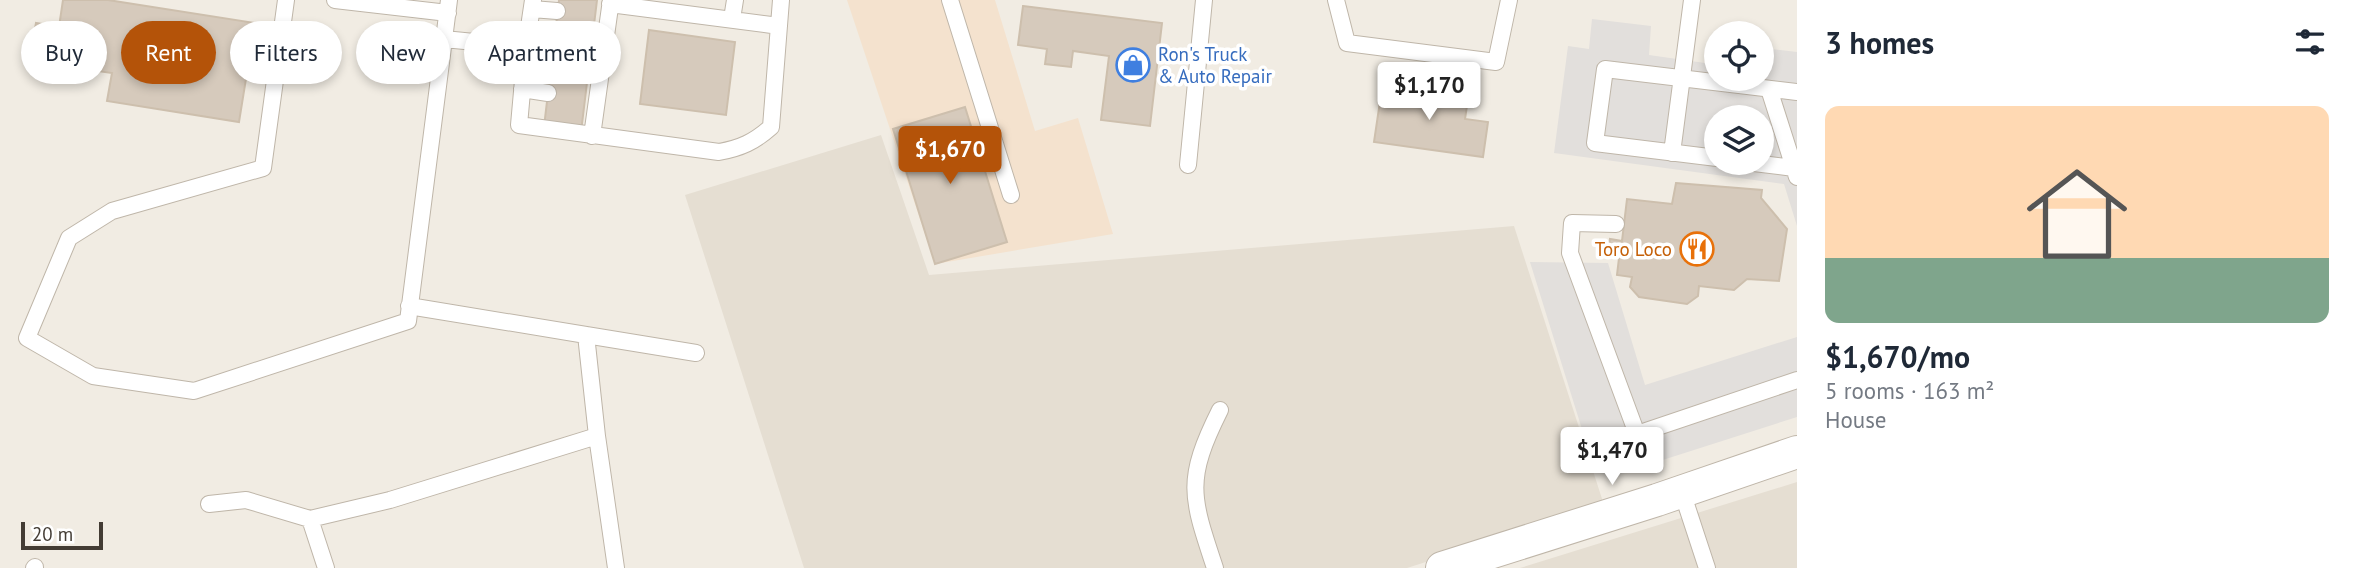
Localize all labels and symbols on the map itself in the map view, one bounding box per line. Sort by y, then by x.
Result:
place label: Ron's Truck & Auto Repair [1158,42,1273,88]
shop icon: Ron's Truck & Auto Repair [1114,46,1152,84]
pin: $1,170 [1372,62,1486,122]
pin: $1,670 [893,127,1007,186]
restaurant icon: Toro Loco [1678,230,1716,268]
place label: Toro Loco [1595,237,1672,261]
pin: $1,470 [1555,428,1669,487]
scale bar [21,519,103,551]

